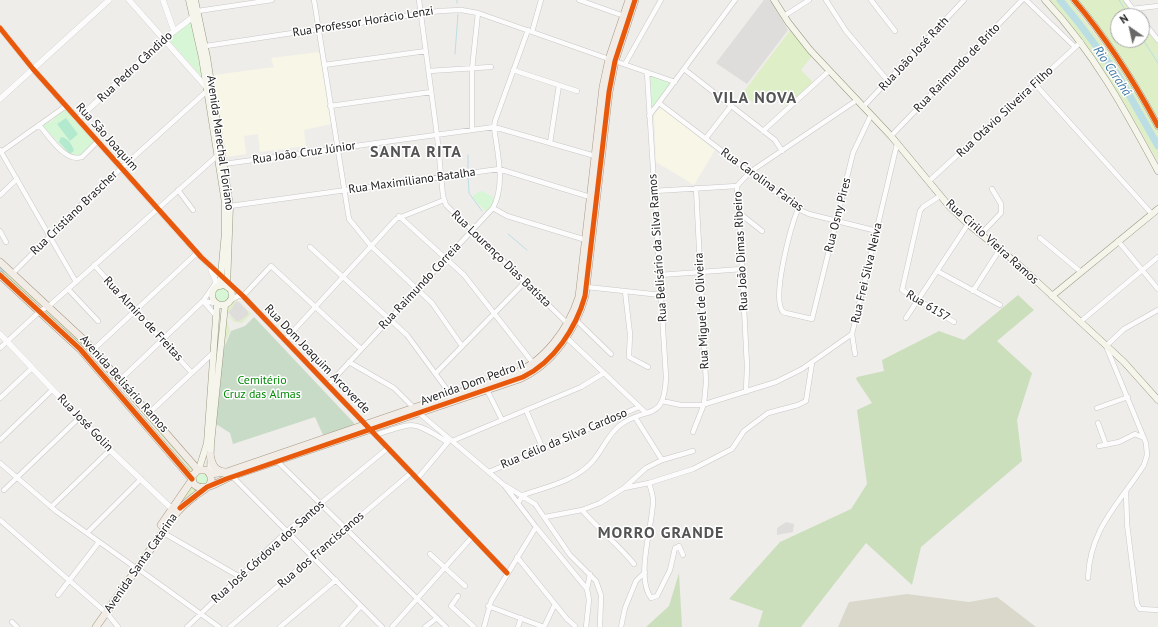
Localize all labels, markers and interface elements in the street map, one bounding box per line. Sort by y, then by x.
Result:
street label: Rua Professor Horácio Lenzi [292,4,434,40]
north arrow [1110,8,1150,48]
text: N [1117,11,1131,27]
street label: Rua João José Rath [876,14,952,94]
street label: Rua Raimundo de Brito [911,21,1003,115]
street label: Rua Pedro Cândido [95,29,175,105]
water label: Rio Carahá [1090,43,1134,99]
street label: Rua Otávio Silveira Filho [954,64,1056,160]
street label: Avenida Marechal Floriano [203,75,237,211]
district label: VILA NOVA [713,88,797,108]
street label: Rua São Joaquim [73,100,141,174]
street label: Rua João Cruz Júnior [251,139,357,167]
district label: SANTA RITA [370,142,462,162]
street label: Rua Carolina Farias [718,145,806,215]
street label: Rua Maximiliano Batalha [347,165,477,197]
street label: Rua Cristiano Brascher [28,168,120,258]
street label: Rua Belisário da Silva Ramos [646,174,670,322]
street label: Rua Osny Pires [822,176,854,254]
street label: Rua João Dimas Ribeiro [731,191,751,311]
street label: Rua Cirilo Vieira Ramos [943,197,1041,287]
street label: Rua Lourenço Dias Batista [448,208,554,310]
street label: Rua Frei Silva Neiva [848,221,886,325]
street label: Rua Raimundo Correia [376,239,464,333]
street label: Rua Miguel de Oliveira [692,252,712,370]
street label: Rua Almiro de Freitas [100,274,186,364]
street label: Rua 6157 [903,287,953,325]
street label: Rua Dom Joaquim Arcoverde [261,302,373,416]
street label: Avenida Belisário Ramos [77,332,171,436]
street label: Avenida Dom Pedro II [419,357,527,409]
park label: Cemitério Cruz das Almas [223,374,301,402]
street label: Rua José Golin [54,391,116,455]
street label: Rua Célio da Silva Cardoso [498,406,630,472]
street label: Rua José Córdova dos Santos [209,497,327,607]
street label: Rua dos Franciscanos [275,509,367,591]
street label: Avenida Santa Catarina [101,510,181,616]
district label: MORRO GRANDE [598,523,724,543]

